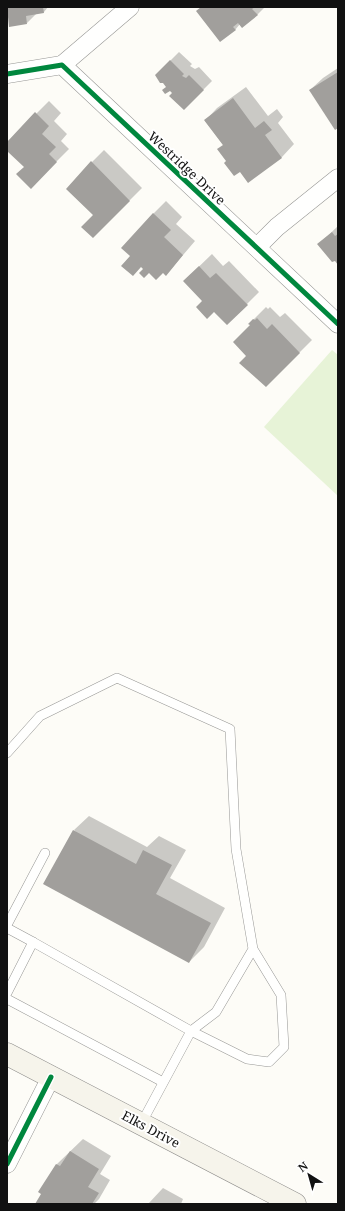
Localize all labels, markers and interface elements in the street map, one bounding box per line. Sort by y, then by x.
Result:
street label: Westridge Drive [144,127,230,209]
street label: Elks Drive [119,1106,183,1152]
north arrow [289,1155,329,1195]
text: N [295,1158,311,1175]

